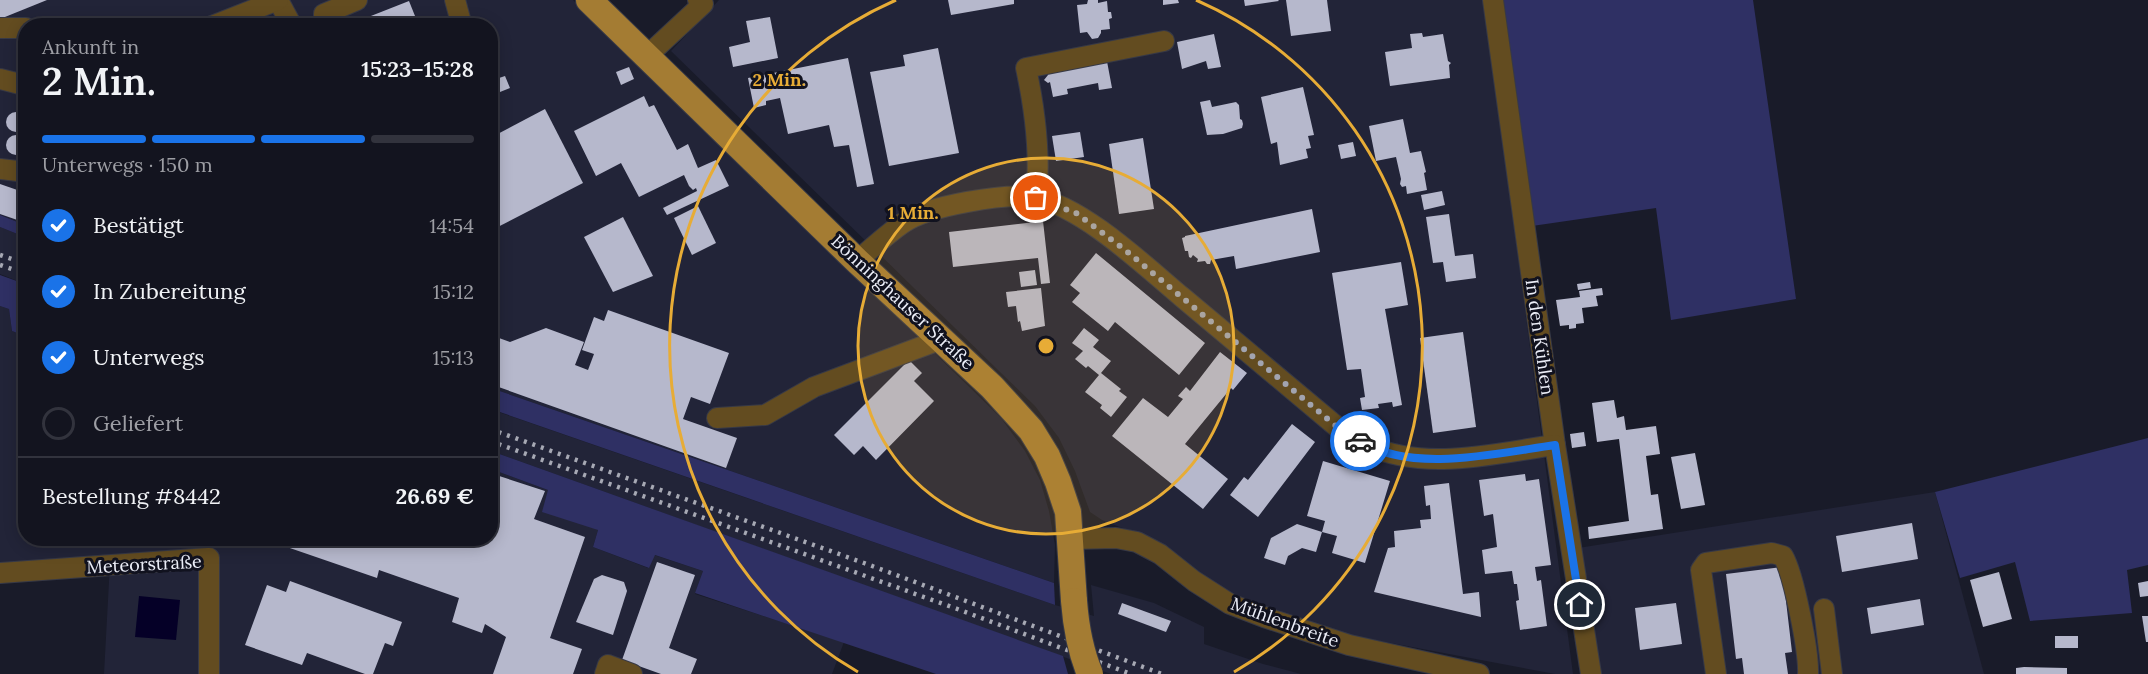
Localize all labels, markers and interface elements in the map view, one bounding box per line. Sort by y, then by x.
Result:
text: Ankunft in [42,34,139,59]
text: 15:23–15:28 [361,55,474,83]
text: 2 Min. [42,56,156,106]
text: 2 Min. [752,68,806,91]
text: Unterwegs · 150 m [42,152,213,177]
pin [1010,172,1061,223]
icon: bag [1019,181,1052,214]
text: 1 Min. [888,201,938,224]
icon: check [42,209,75,242]
text: Bestätigt [93,211,184,239]
text: 14:54 [429,213,474,238]
street label: Bönninghauser Straße [827,230,980,374]
icon: check [42,275,75,308]
text: In Zubereitung [93,277,246,305]
street label: In den Kühlen [1520,277,1560,397]
text: 15:12 [433,279,474,304]
centre of rings [1036,336,1056,356]
icon: check [42,341,75,374]
text: Unterwegs [93,343,204,371]
text: 15:13 [432,345,474,370]
text: Geliefert [93,409,183,437]
courier [1330,411,1390,471]
icon: car [1344,425,1377,458]
text: Bestellung #8442 [42,482,221,510]
text: 26.69 € [396,482,474,510]
street label: Meteorstraße [86,549,202,579]
pin [1554,579,1605,630]
icon: home [1563,588,1596,621]
street label: Mühlenbreite [1228,592,1343,652]

